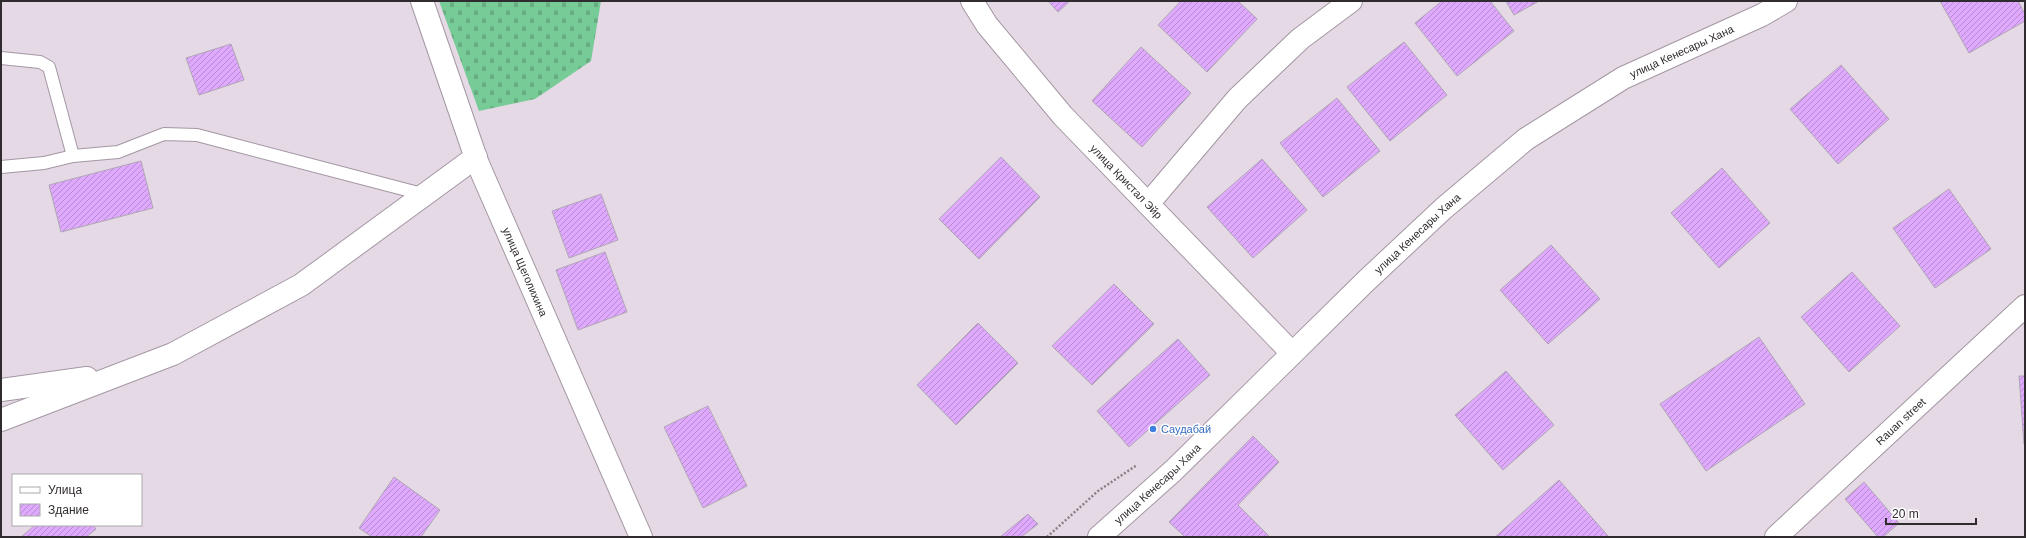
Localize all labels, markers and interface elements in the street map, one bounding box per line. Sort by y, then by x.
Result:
street label: улица Кенесары Хана [1628,22,1736,80]
street label: улица Кристал Эйр [1088,142,1165,221]
street label: улица Кенесары Хана [1372,190,1463,276]
street label: улица Щеголихина [500,225,550,319]
street label: Rauan street [1873,396,1928,447]
place label: Саудабай [1161,423,1211,435]
marker: Саудабай [1148,424,1158,434]
street label: улица Кенесары Хана [1112,441,1204,526]
legend [12,474,142,526]
text: Улица [48,483,82,497]
scale bar [1886,500,1976,526]
text: Здание [48,503,89,517]
text: 20 m [1892,507,1919,521]

